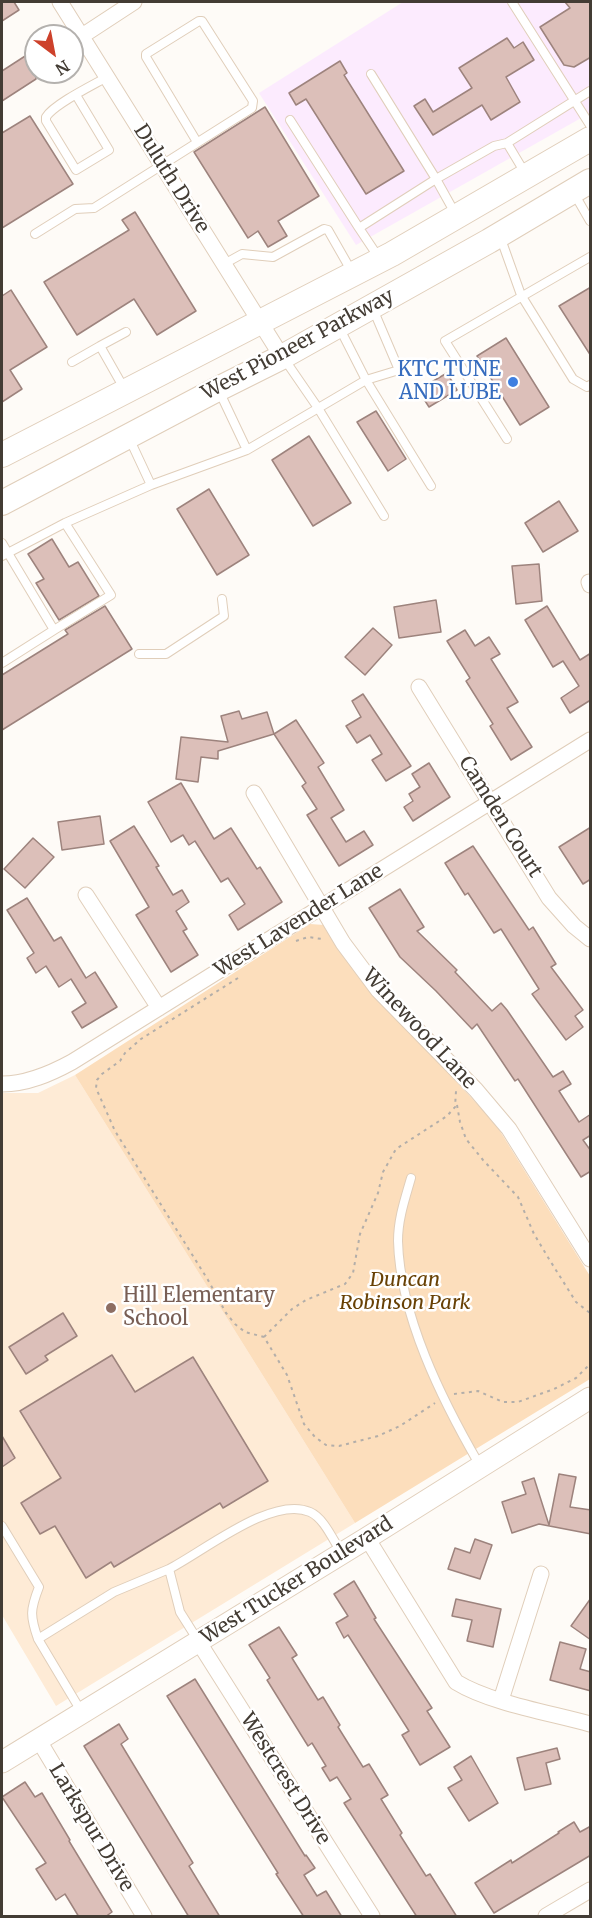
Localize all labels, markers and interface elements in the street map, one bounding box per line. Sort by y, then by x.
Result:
north arrow [24,24,84,84]
text: N [52,56,73,79]
street label: Duluth Drive [128,120,214,238]
street label: West Pioneer Parkway [198,284,398,406]
place label: KTC TUNE AND LUBE [397,358,501,405]
marker: KTC TUNE AND LUBE [506,375,520,389]
street label: Camden Court [453,752,547,882]
street label: West Lavender Lane [210,859,388,983]
street label: Winewood Lane [357,964,481,1094]
park label: Duncan Robinson Park [339,1268,471,1315]
place label: Hill Elementary School [123,1284,275,1331]
marker: Hill Elementary School [104,1301,118,1315]
street label: West Tucker Boulevard [197,1512,397,1650]
street label: Westcrest Drive [235,1709,335,1849]
street label: Larkspur Drive [43,1760,139,1896]

